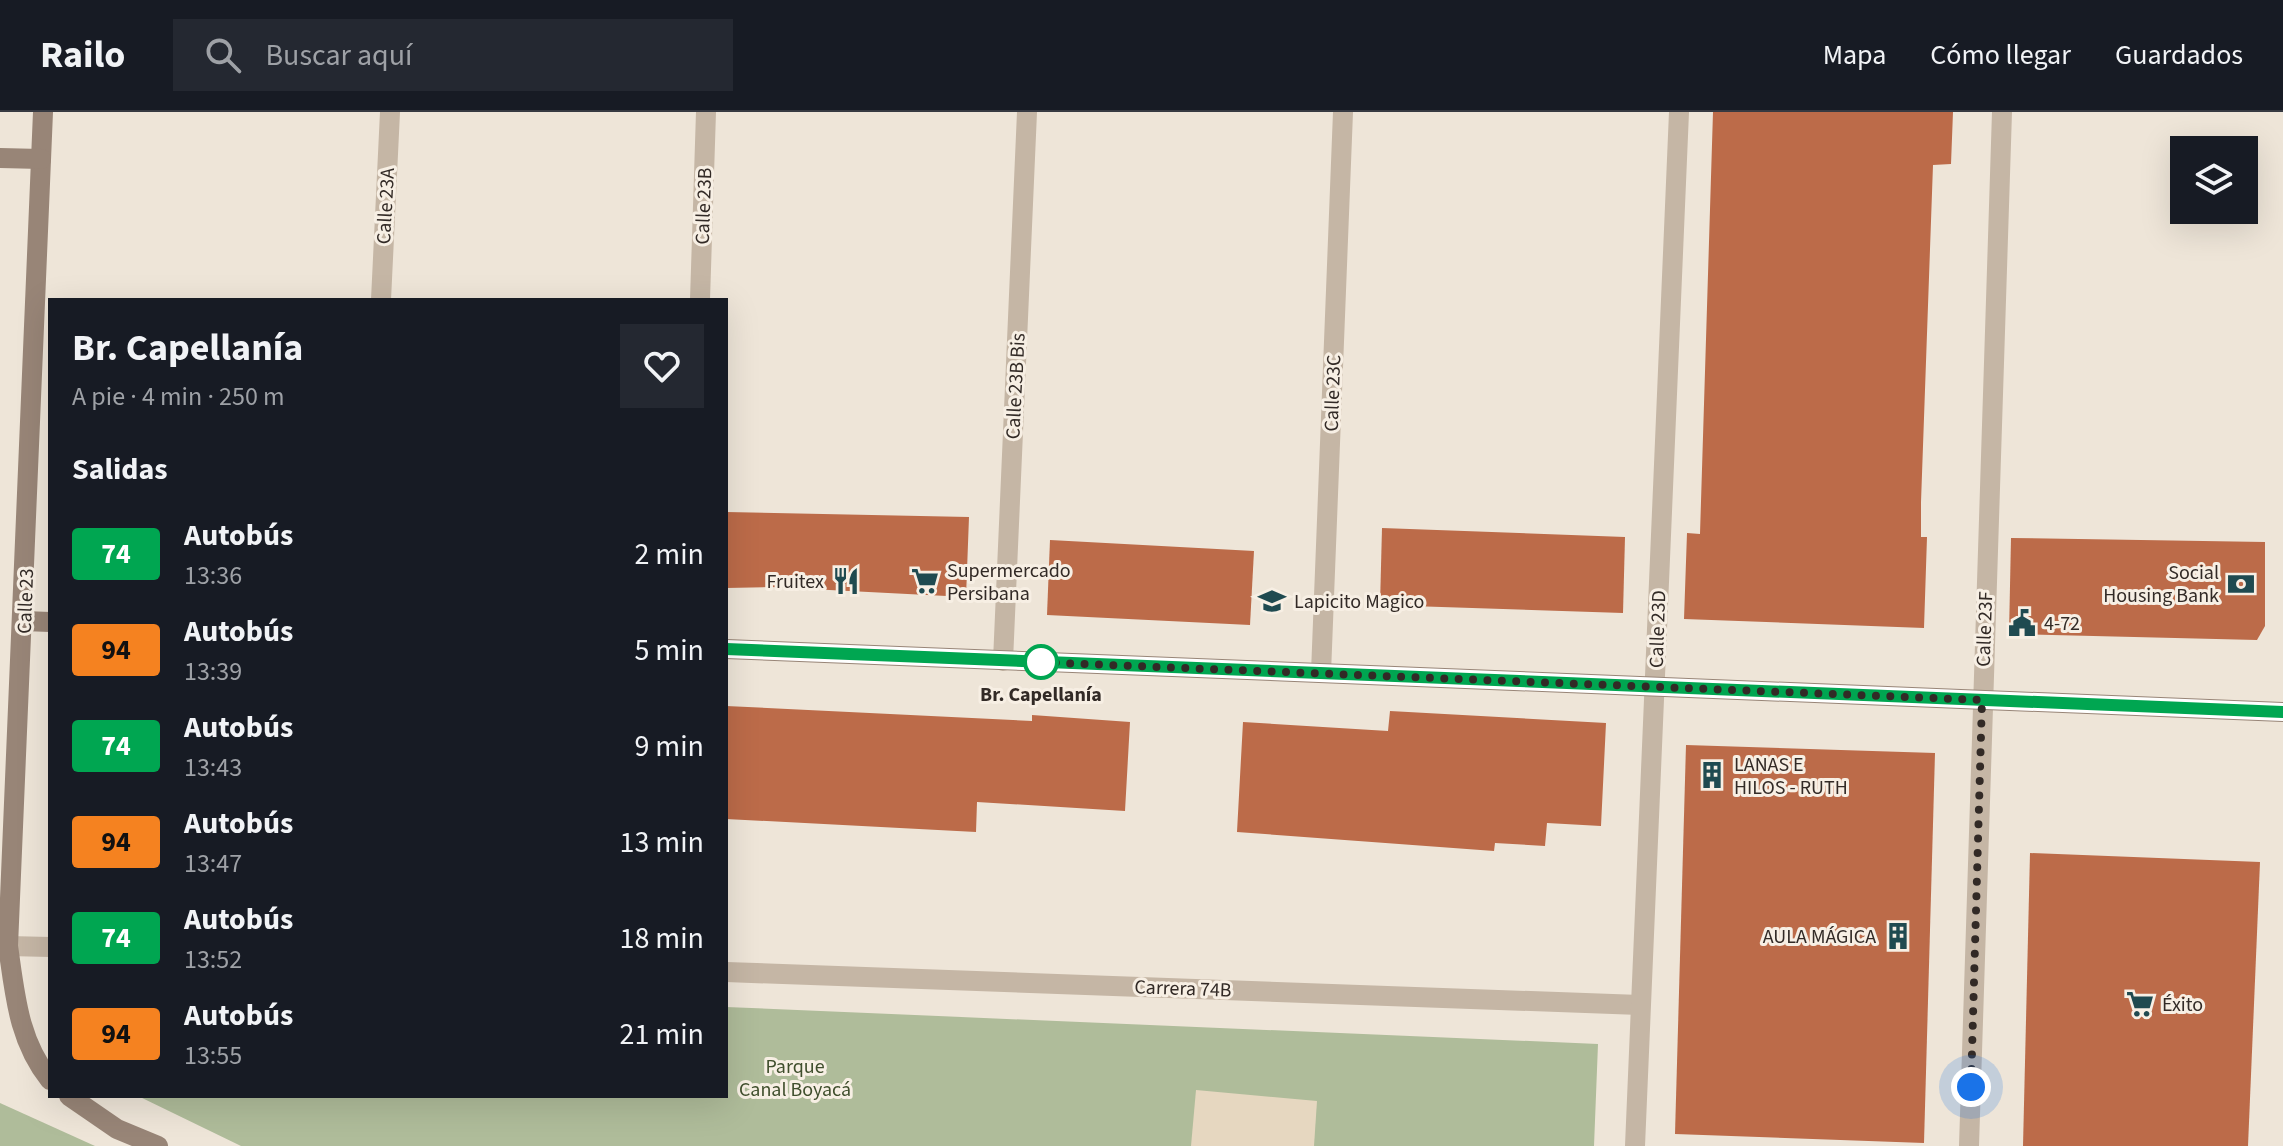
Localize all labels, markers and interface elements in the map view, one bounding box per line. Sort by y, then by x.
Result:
search box [173,19,733,91]
text: Railo [40,28,125,82]
icon: search [201,33,245,77]
text: Buscar aquí [265,34,412,77]
text: Mapa [1823,35,1886,75]
text: Cómo llegar [1930,35,2071,75]
text: Guardados [2115,35,2243,75]
map controls [2170,136,2258,224]
button: layers [2170,136,2258,224]
street label: Calle 23A [370,167,402,245]
street label: Calle 23B [689,167,719,245]
text: Br. Capellanía [72,321,303,375]
button: heart [620,324,704,408]
street label: Calle 23B Bis [999,332,1033,440]
street label: Calle 23C [1318,354,1348,432]
text: A pie · 4 min · 250 m [72,378,285,415]
text: Salidas [72,448,168,491]
text: Autobús [184,514,293,557]
text: 2 min [634,533,704,576]
text: 74 [101,534,131,574]
text: 13:36 [184,557,242,594]
place label: Supermercado Persibana [947,557,1071,608]
place label: Social Housing Bank [2103,559,2219,610]
restaurant icon: Fruitex [831,566,861,596]
supermarket icon: Supermercado Persibana [910,566,940,596]
street label: Calle 23 [11,568,41,634]
place label: Fruitex [767,568,824,596]
bank icon: Social Housing Bank [2226,569,2256,599]
school or university icon: Lapicito Magico [1257,586,1287,616]
place label: Lapicito Magico [1294,588,1424,616]
street label: Calle 23D [1643,590,1673,668]
street label: Calle 23F [1970,591,2000,667]
public building icon: 4-72 [2007,608,2037,638]
text: Autobús [184,610,293,653]
place label: 4-72 [2044,610,2080,638]
text: 5 min [634,629,704,672]
text: 94 [101,630,131,670]
marker: Br. Capellanía [1024,645,1058,679]
text: 13:39 [184,653,242,690]
place label: Br. Capellanía [980,681,1102,709]
text: Autobús [184,706,293,749]
text: 9 min [634,725,704,768]
text: 74 [101,726,131,766]
text: 13:43 [184,749,242,786]
place label: LANAS E HILOS - RUTH [1734,751,1848,802]
building icon: LANAS E HILOS - RUTH [1697,760,1727,790]
text: Autobús [184,802,293,845]
text: 13 min [620,821,704,864]
text: 94 [101,822,131,862]
text: 13:47 [184,845,242,882]
text: Autobús [184,898,293,941]
text: 18 min [620,917,704,960]
text: 74 [101,918,131,958]
building icon: AULA MÁGICA [1883,921,1913,951]
place label: AULA MÁGICA [1763,923,1876,951]
text: 13:52 [184,941,242,978]
street label: Carrera 74B [1134,973,1232,1005]
supermarket icon: Éxito [2125,989,2155,1019]
place label: Éxito [2162,991,2203,1019]
text: Autobús [184,994,293,1037]
text: 21 min [620,1013,704,1056]
text: 94 [101,1014,131,1054]
text: 13:55 [184,1037,242,1074]
park label: Parque Canal Boyacá [739,1053,851,1104]
your location [1951,1067,1991,1107]

